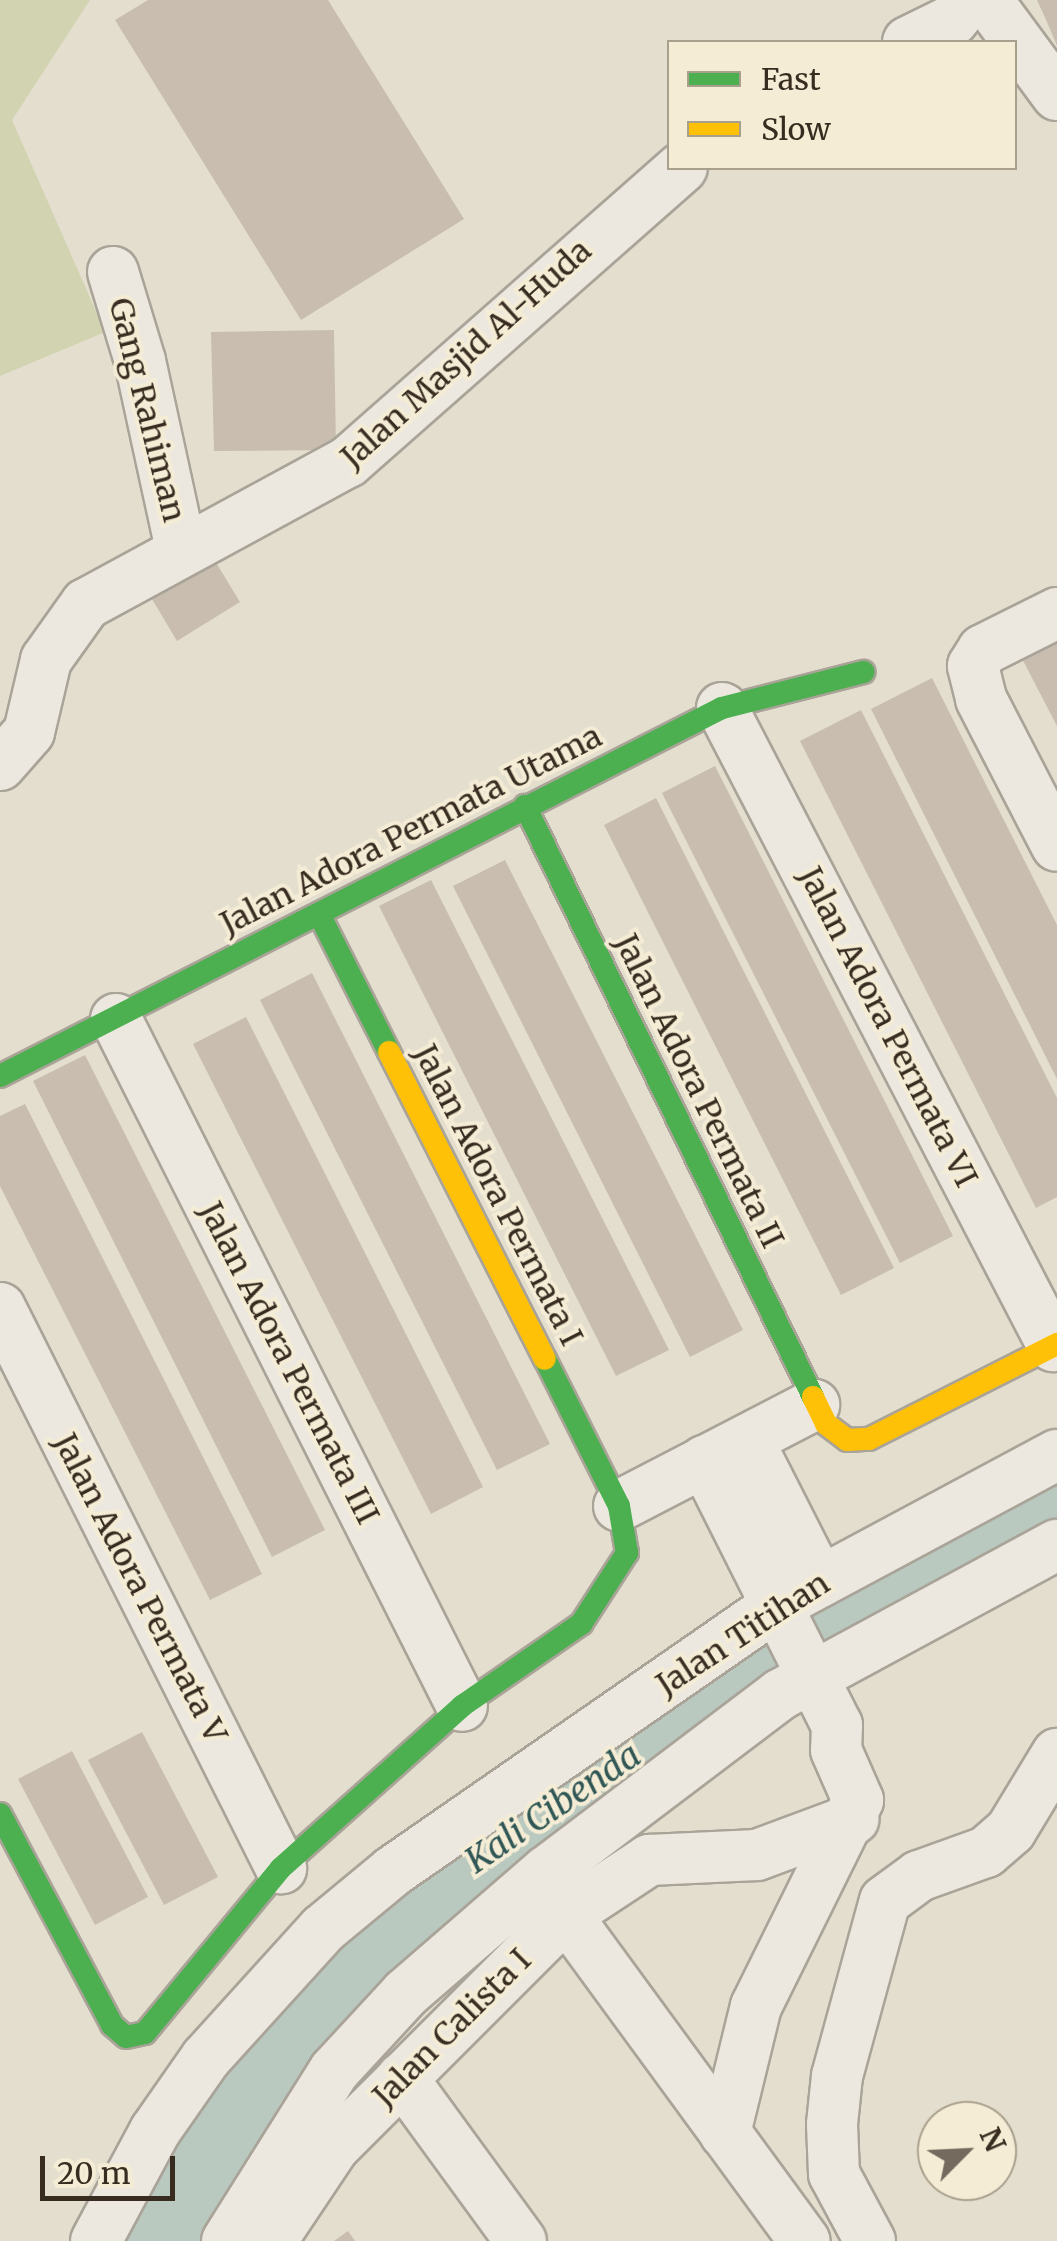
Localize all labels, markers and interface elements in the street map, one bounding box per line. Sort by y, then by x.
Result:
legend [667,40,1017,170]
text: Fast [761,60,821,98]
text: Slow [761,110,831,148]
street label: Jalan Masjid Al-Huda [333,232,599,476]
street label: Gang Rahiman [101,294,193,526]
street label: Jalan Adora Permata Utama [214,717,608,943]
street label: Jalan Adora Permata VI [790,860,986,1194]
street label: Jalan Adora Permata II [606,928,792,1254]
street label: Jalan Adora Permata I [405,1038,591,1352]
street label: Jalan Adora Permata III [191,1195,387,1531]
street label: Jalan Adora Permata V [45,1427,235,1749]
street label: Jalan Titihan [649,1564,837,1704]
water label: Kali Cibenda [458,1734,648,1882]
street label: Jalan Calista I [365,1941,539,2115]
north arrow [917,2101,1017,2201]
text: N [972,2122,1014,2157]
scale bar [45,2136,180,2198]
text: 20 m [57,2154,130,2192]

